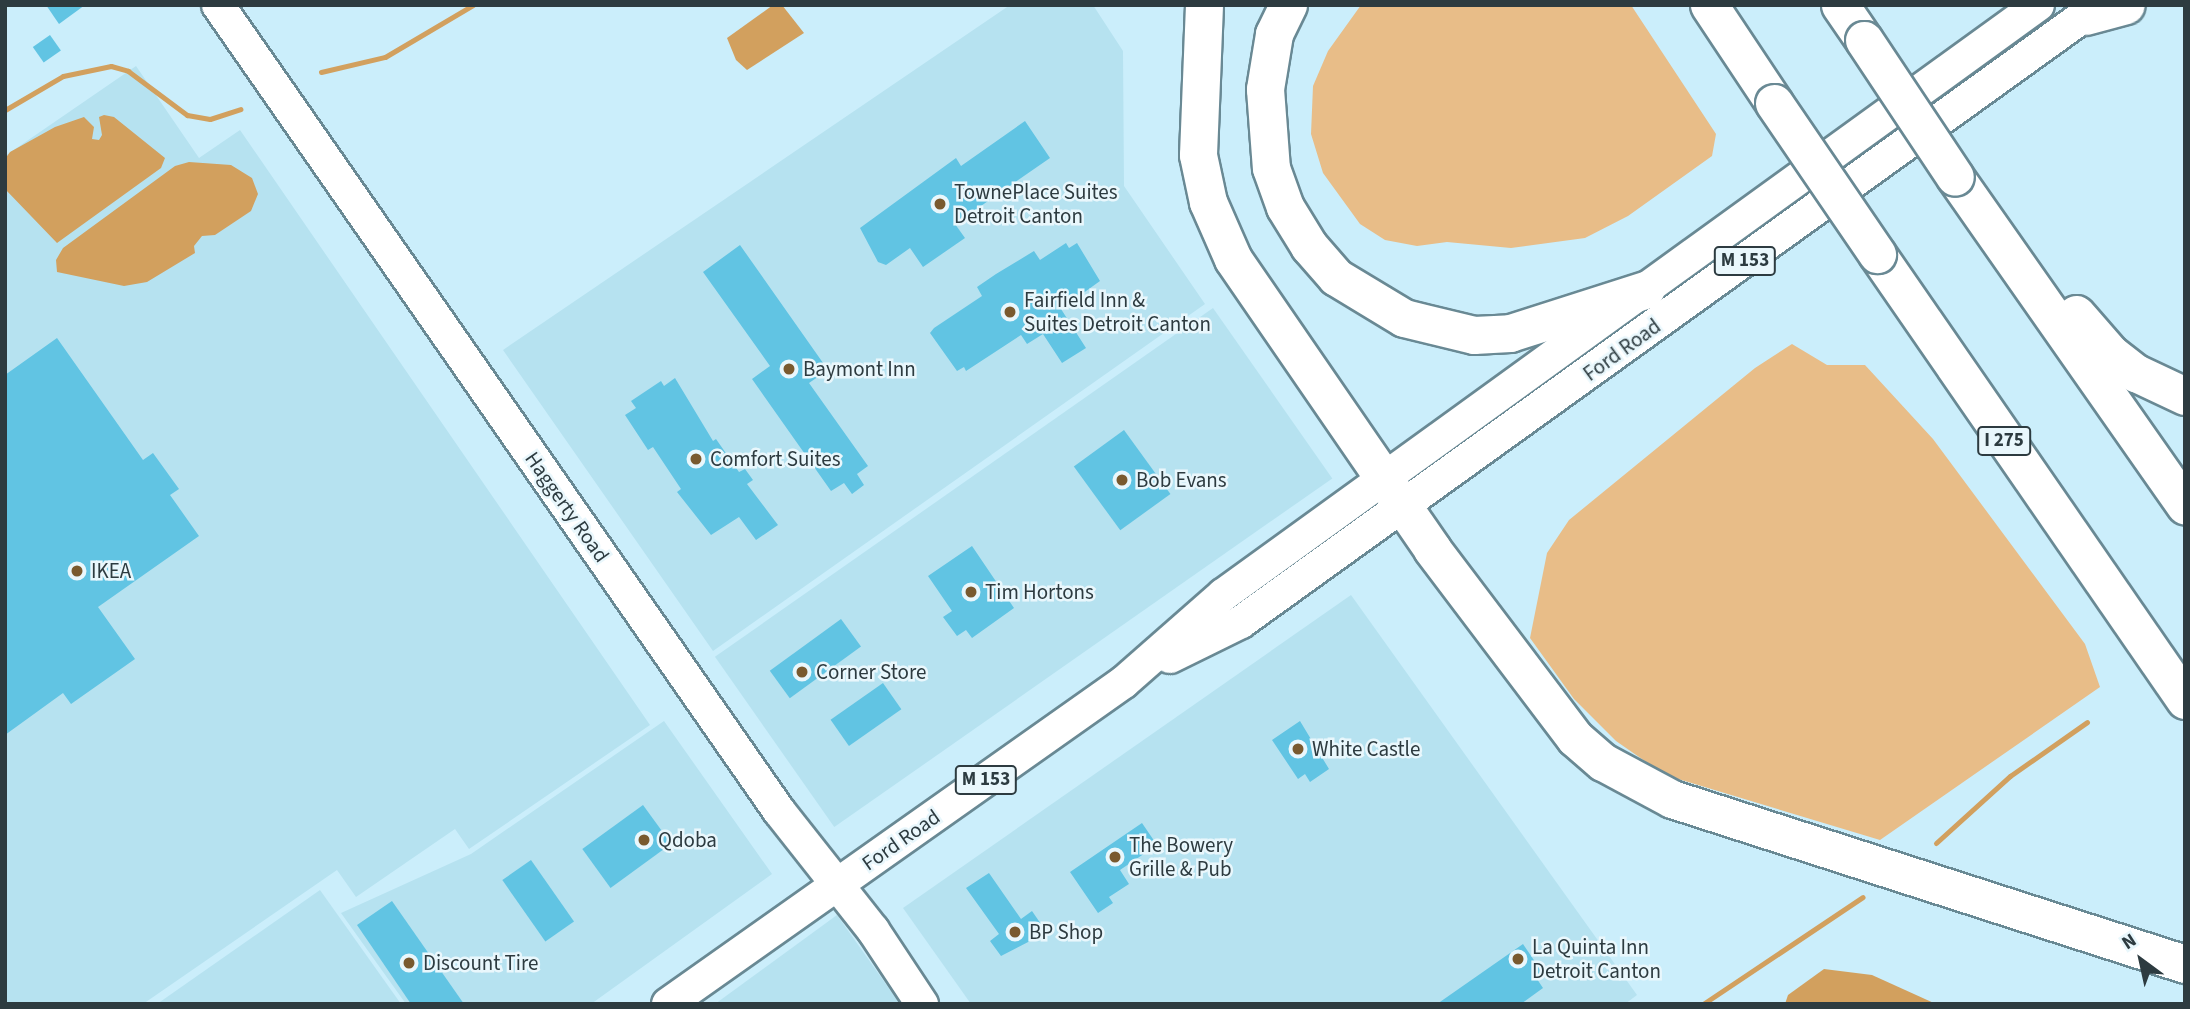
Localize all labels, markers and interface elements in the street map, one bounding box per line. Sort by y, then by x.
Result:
place label: TownePlace Suites Detroit Canton [954,179,1118,229]
marker: TownePlace Suites Detroit Canton [932,196,948,212]
road number: M 153 [1714,246,1776,276]
place label: Fairfield Inn & Suites Detroit Canton [1024,287,1211,337]
marker: Fairfield Inn & Suites Detroit Canton [1002,304,1018,320]
street label: Ford Road [1578,314,1666,386]
place label: Baymont Inn [803,356,916,382]
marker: Baymont Inn [781,361,797,377]
road number: I 275 [1976,426,2032,456]
place label: Comfort Suites [710,446,841,472]
street label: Haggerty Road [520,447,614,567]
marker: Comfort Suites [688,451,704,467]
place label: Bob Evans [1136,467,1227,493]
marker: Bob Evans [1114,472,1130,488]
place label: IKEA [91,558,131,584]
marker: IKEA [69,563,85,579]
place label: Tim Hortons [985,579,1094,605]
marker: Tim Hortons [963,584,979,600]
place label: Corner Store [816,659,926,685]
marker: Corner Store [794,664,810,680]
place label: White Castle [1312,736,1420,762]
marker: White Castle [1290,741,1306,757]
road number: M 153 [954,764,1018,796]
street label: Ford Road [857,804,945,876]
place label: Qdoba [658,827,717,853]
marker: Qdoba [636,832,652,848]
place label: The Bowery Grille & Pub [1129,832,1233,882]
marker: The Bowery Grille & Pub [1107,849,1123,865]
place label: BP Shop [1029,919,1103,945]
marker: BP Shop [1007,924,1023,940]
north arrow [2106,925,2176,995]
text: N [2117,927,2142,957]
place label: La Quinta Inn Detroit Canton [1532,934,1661,984]
place label: Discount Tire [423,950,539,976]
marker: La Quinta Inn Detroit Canton [1510,951,1526,967]
marker: Discount Tire [401,955,417,971]

